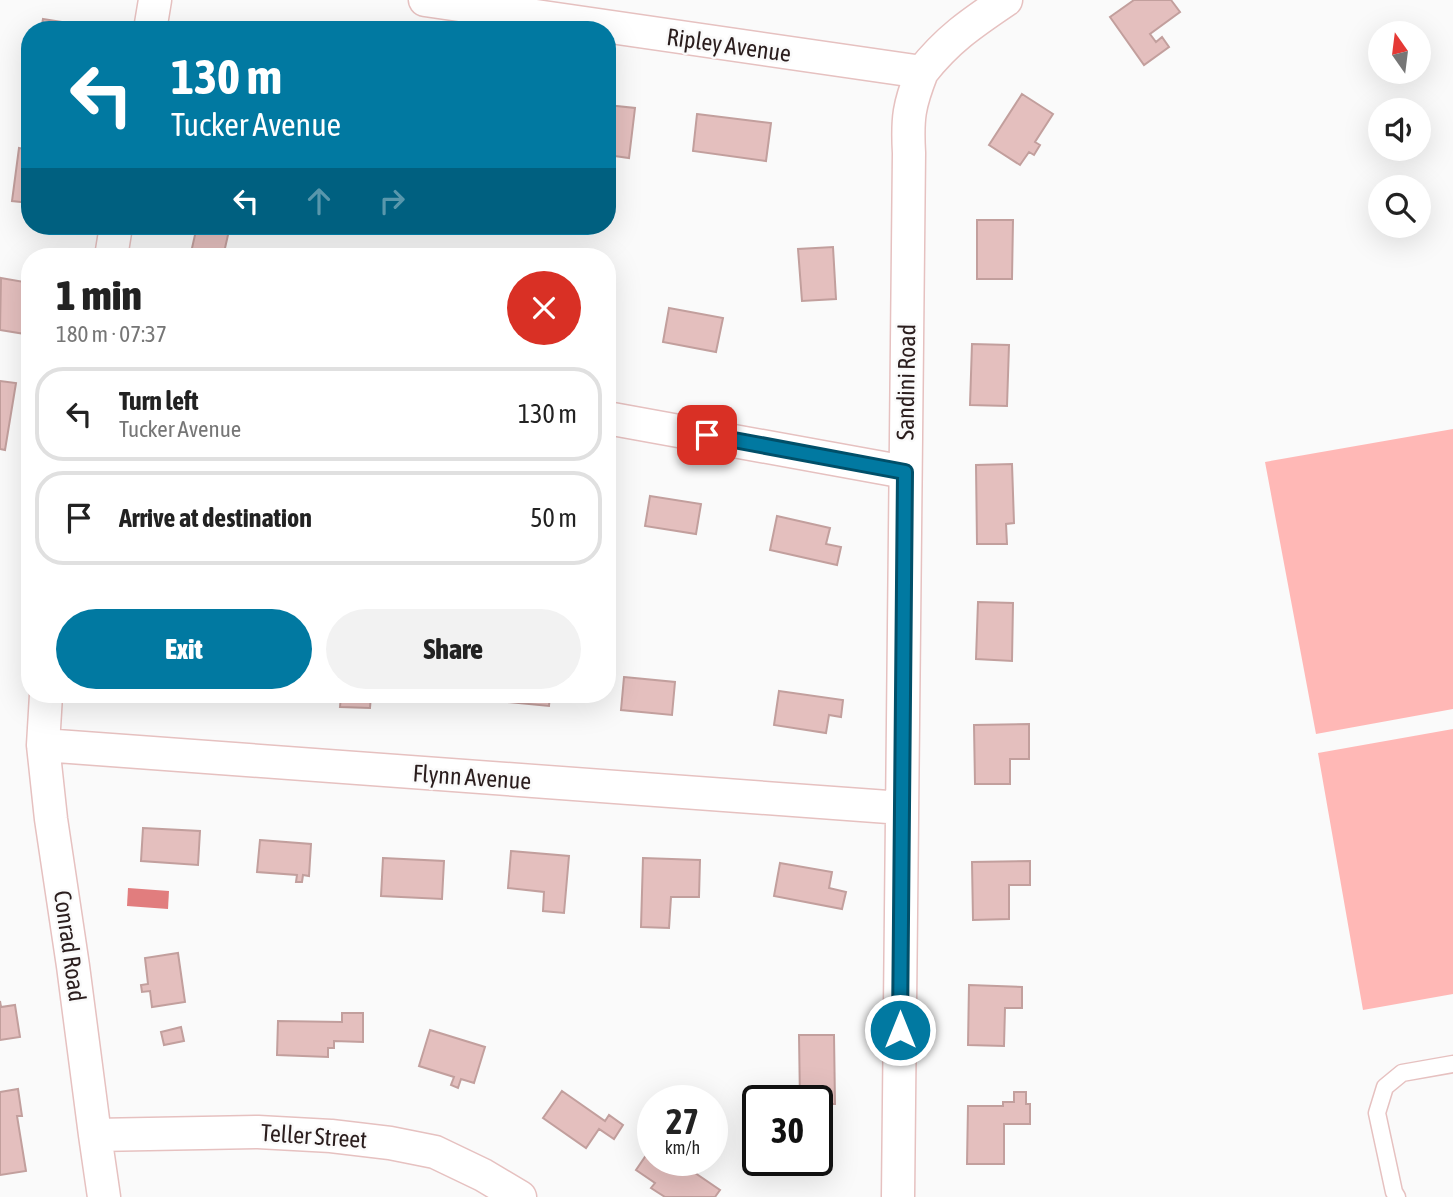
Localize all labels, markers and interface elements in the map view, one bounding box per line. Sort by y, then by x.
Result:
north arrow [1368,21,1432,84]
map controls [1368,21,1431,238]
street label: Ripley Avenue [665,23,793,67]
text: 130 m [171,48,282,104]
icon: left [56,49,147,140]
button: sound [1368,98,1431,161]
text: Tucker Avenue [171,106,341,143]
button: search [1368,175,1431,238]
icon: left [227,182,265,220]
icon: ahead [300,182,338,220]
icon: right [373,182,411,220]
text: 1 min [56,271,142,319]
button: close [507,271,581,345]
text: 180 m · 07:37 [56,321,167,347]
street label: Sandini Road [891,324,921,440]
text: Turn left [119,386,199,416]
icon: left [60,395,98,433]
text: 130 m [518,399,577,429]
pin [677,405,737,465]
text: Tucker Avenue [119,416,241,442]
icon: arrive [688,416,726,454]
icon: arrive [60,499,98,537]
text: Arrive at destination [119,503,312,533]
text: 50 m [530,503,577,533]
button: Exit [56,609,312,689]
button: Share [326,609,581,689]
street label: Flynn Avenue [412,759,532,795]
street label: Conrad Road [49,889,91,1003]
position arrow [863,993,937,1067]
speed limit sign: 30 [742,1085,833,1176]
text: 27 [666,1101,699,1141]
street label: Teller Street [260,1119,368,1153]
text: km/h [665,1137,700,1158]

